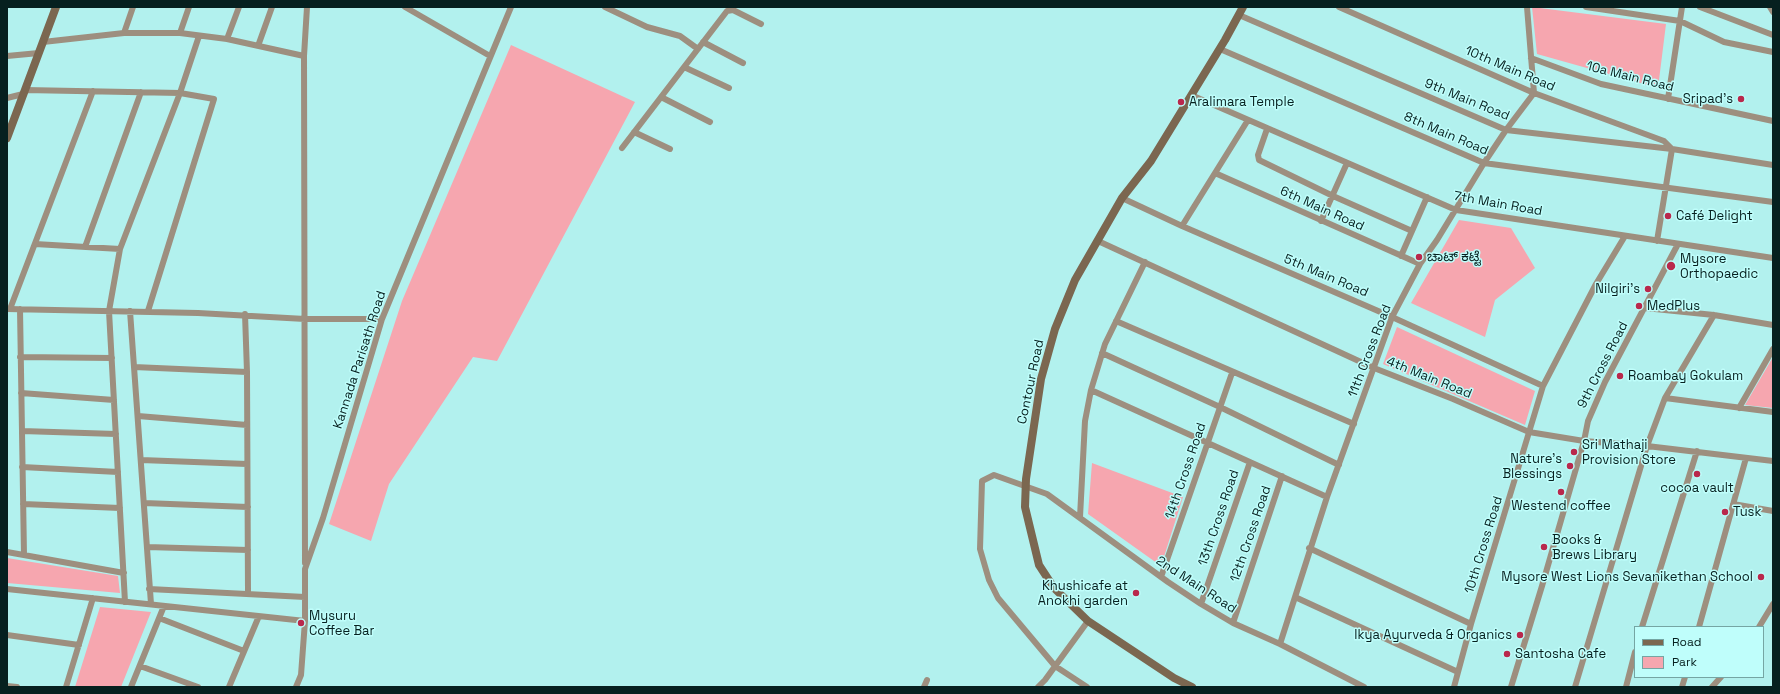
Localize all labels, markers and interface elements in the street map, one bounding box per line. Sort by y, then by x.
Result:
street label: 10th Main Road [1463,43,1557,95]
street label: 10a Main Road [1585,59,1675,95]
street label: 9th Main Road [1422,76,1512,124]
place label: Sripad's [1683,91,1733,107]
place label: Aralimara Temple [1189,94,1294,110]
marker: Sripad's [1736,94,1746,104]
marker: Aralimara Temple [1176,97,1186,107]
street label: 8th Main Road [1401,109,1491,159]
street label: 6th Main Road [1278,183,1366,235]
street label: 7th Main Road [1452,189,1544,219]
place label: Café Delight [1676,208,1753,224]
marker: Café Delight [1663,211,1673,221]
place label: ಚಾಟ್ ಕಟ್ಟೆ [1427,249,1481,265]
street label: 5th Main Road [1281,251,1371,301]
place label: Mysore Orthopaedic [1680,251,1758,282]
marker: ಚಾಟ್ ಕಟ್ಟೆ [1414,252,1424,262]
marker: Mysore Orthopaedic [1665,260,1677,272]
place label: Nilgiri's [1595,281,1640,297]
marker: Nilgiri's [1643,284,1653,294]
street label: Kannada Parisath Road [330,289,390,431]
place label: MedPlus [1647,298,1700,314]
marker: MedPlus [1634,301,1644,311]
street label: 11th Cross Road [1345,302,1395,400]
street label: 9th Cross Road [1574,319,1632,411]
street label: Contour Road [1014,338,1048,426]
street label: 4th Main Road [1384,354,1474,402]
place label: Roambay Gokulam [1628,368,1743,384]
marker: Roambay Gokulam [1615,371,1625,381]
street label: 14th Cross Road [1162,421,1210,521]
place label: Sri Mathaji Provision Store [1582,437,1676,468]
marker: Sri Mathaji Provision Store [1569,447,1579,457]
place label: Nature's Blessings [1502,451,1562,482]
marker: Nature's Blessings [1565,461,1575,471]
street label: 13th Cross Road [1195,468,1243,568]
marker: cocoa vault [1692,469,1702,479]
place label: cocoa vault [1660,480,1734,496]
street label: 12th Cross Road [1227,484,1275,584]
marker: Westend coffee [1556,487,1566,497]
street label: 10th Cross Road [1462,494,1506,596]
place label: Westend coffee [1511,498,1611,514]
place label: Tusk [1733,504,1761,520]
marker: Tusk [1720,507,1730,517]
place label: Books & Brews Library [1552,532,1637,563]
marker: Books & Brews Library [1539,542,1549,552]
street label: 2nd Main Road [1153,553,1239,617]
place label: Mysore West Lions Sevanikethan School [1501,569,1753,585]
marker: Mysore West Lions Sevanikethan School [1756,572,1766,582]
place label: Khushicafe at Anokhi garden [1038,578,1128,609]
marker: Khushicafe at Anokhi garden [1131,588,1141,598]
place label: Mysuru Coffee Bar [309,608,374,639]
marker: Mysuru Coffee Bar [296,618,306,628]
legend [1634,626,1764,678]
place label: Ikya Ayurveda & Organics [1354,627,1512,643]
marker: Ikya Ayurveda & Organics [1515,630,1525,640]
text: Road [1672,634,1701,650]
place label: Santosha Cafe [1515,646,1606,662]
marker: Santosha Cafe [1502,649,1512,659]
text: Park [1672,654,1697,670]

